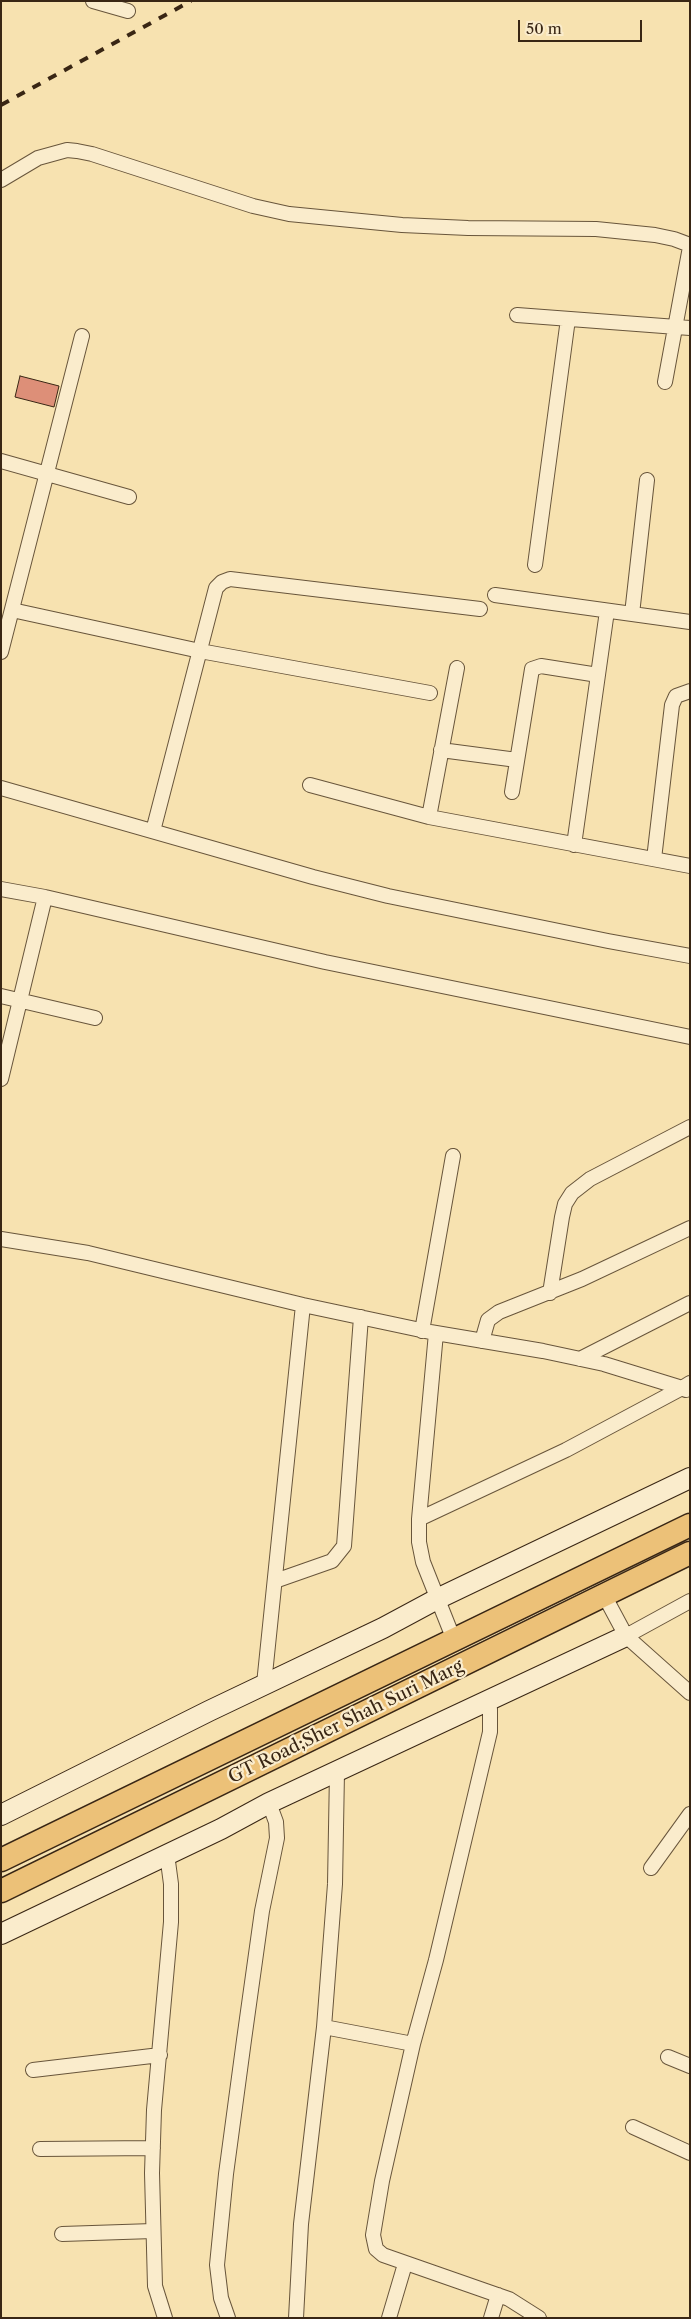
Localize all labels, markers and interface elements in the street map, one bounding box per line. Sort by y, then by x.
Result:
scale bar [521,10,645,42]
text: 50 m [526,19,562,38]
street label: GT Road;Sher Shah Suri Marg [225,1656,467,1788]

